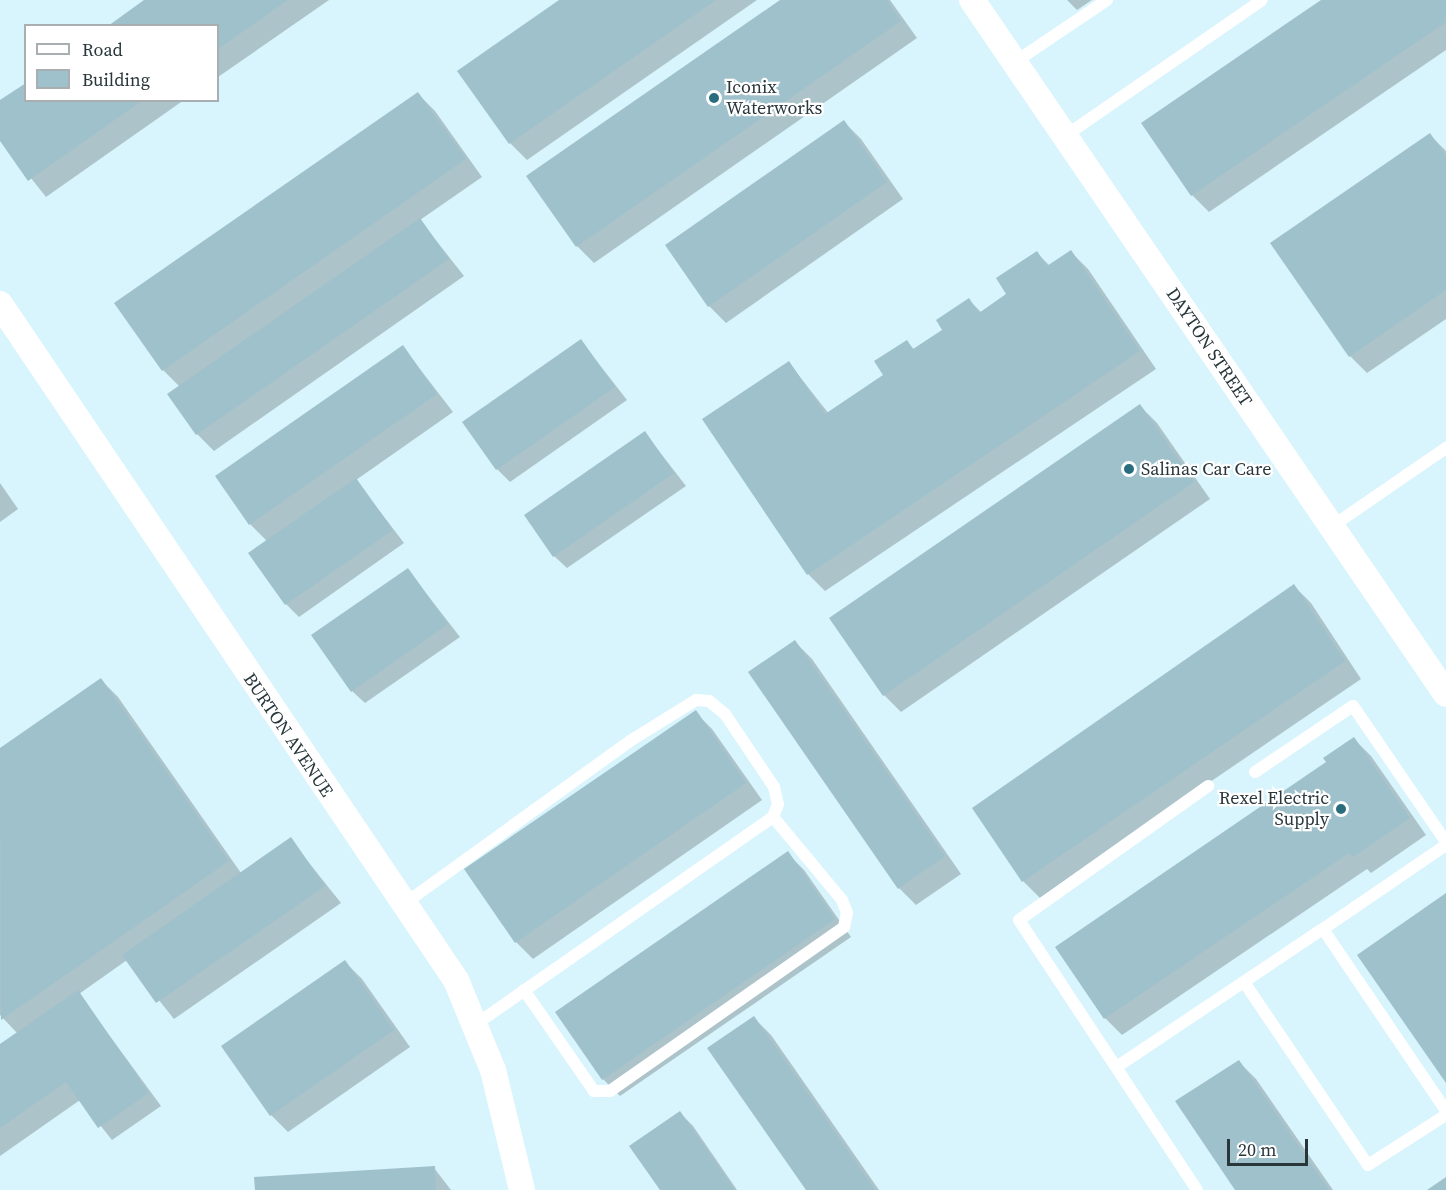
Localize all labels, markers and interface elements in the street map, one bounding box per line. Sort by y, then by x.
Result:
legend [24,24,219,102]
text: Road [82,37,123,62]
text: Building [82,67,150,92]
place label: Iconix Waterworks [726,77,822,119]
marker: Iconix Waterworks [707,91,721,105]
street label: DAYTON STREET [1161,284,1257,410]
place label: Salinas Car Care [1141,458,1271,480]
marker: Salinas Car Care [1122,462,1136,476]
street label: BURTON AVENUE [239,669,337,801]
place label: Rexel Electric Supply [1219,788,1329,830]
marker: Rexel Electric Supply [1334,802,1348,816]
scale bar [1230,1127,1311,1165]
text: 20 m [1238,1137,1276,1162]

